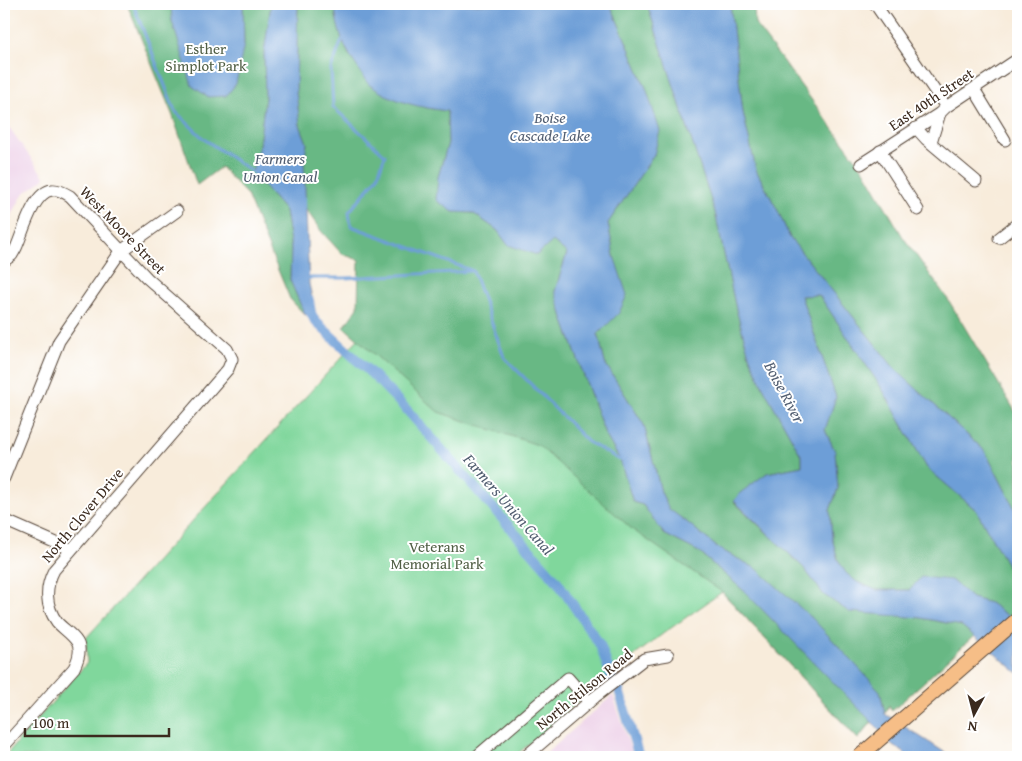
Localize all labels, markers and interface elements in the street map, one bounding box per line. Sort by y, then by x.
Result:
park label: Esther Simplot Park [165,38,247,76]
street label: East 40th Street [884,62,978,135]
water label: Boise Cascade Lake [510,105,591,147]
water label: Farmers Union Canal [243,146,317,188]
street label: West Moore Street [75,181,171,279]
water label: Boise River [758,356,812,428]
water label: Farmers Union Canal [457,447,560,560]
street label: North Clover Drive [36,463,128,567]
park label: Veterans Memorial Park [390,536,484,574]
street label: North Stilson Road [531,644,637,734]
north arrow [950,688,1000,738]
scale bar [25,706,169,738]
text: 100 m [32,712,70,733]
text: N [966,716,978,737]

